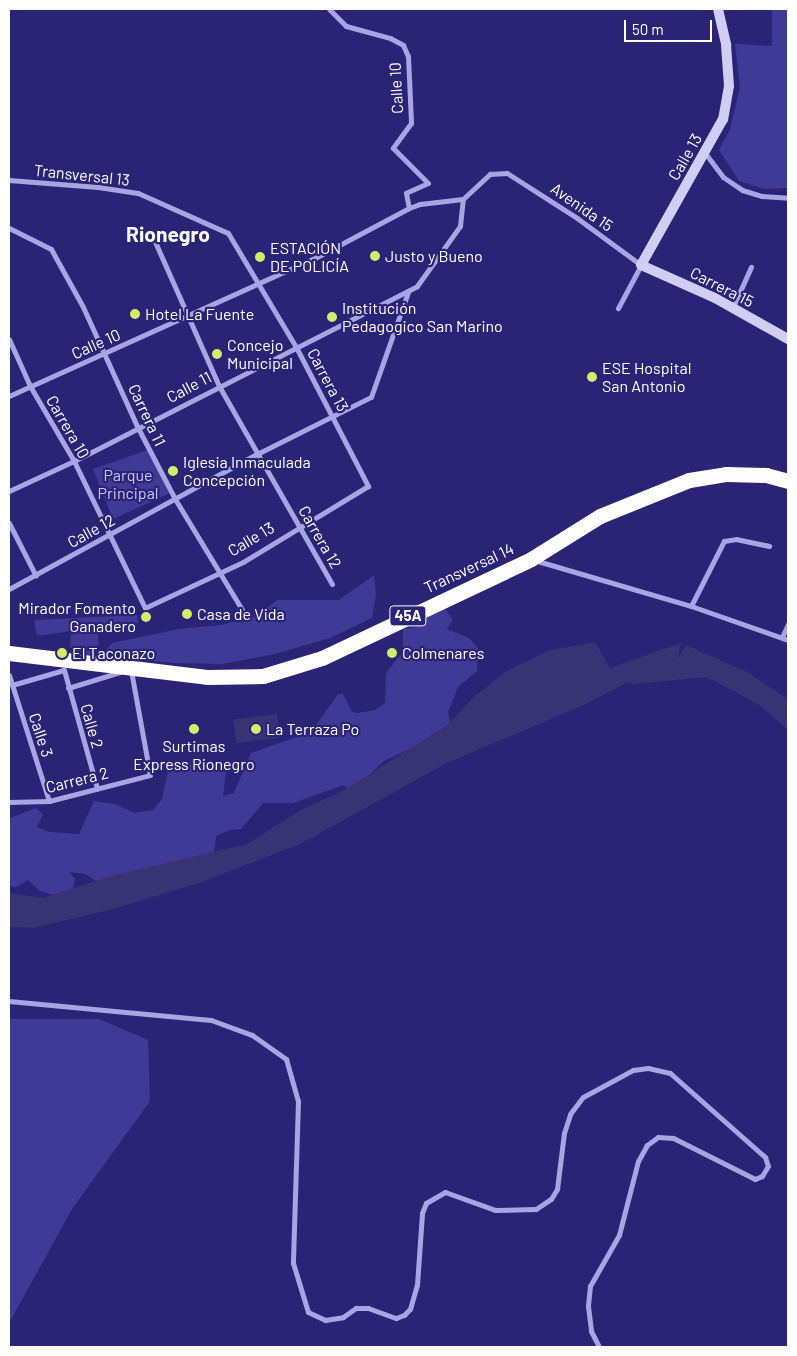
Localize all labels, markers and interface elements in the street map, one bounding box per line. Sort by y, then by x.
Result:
scale bar [627,10,714,42]
text: 50 m [632,20,664,38]
street label: Calle 10 [385,62,407,114]
street label: Calle 13 [664,130,706,184]
street label: Transversal 13 [33,160,131,190]
street label: Avenida 15 [547,179,617,235]
district label: Rionegro [126,221,210,247]
place label: ESTACIÓN DE POLICÍA [270,238,349,276]
place label: Justo y Bueno [385,246,483,266]
marker: Justo y Bueno [369,250,381,262]
marker: ESTACIÓN DE POLICÍA [254,251,266,263]
street label: Carrera 15 [687,263,757,311]
place label: Institución Pedagogico San Marino [342,298,503,336]
place label: Hotel La Fuente [145,304,254,324]
marker: Hotel La Fuente [129,308,141,320]
marker: Institución Pedagogico San Marino [326,311,338,323]
street label: Calle 10 [69,325,123,363]
place label: Concejo Municipal [227,335,293,373]
street label: Carrera 13 [303,345,353,415]
marker: Concejo Municipal [211,348,223,360]
place label: ESE Hospital San Antonio [602,358,691,396]
street label: Calle 11 [163,367,215,407]
marker: ESE Hospital San Antonio [586,371,598,383]
street label: Carrera 11 [124,381,170,449]
street label: Carrera 10 [42,392,94,462]
place label: Iglesia Inmaculada Concepción [183,452,311,490]
park label: Parque Principal [98,465,158,503]
marker: Iglesia Inmaculada Concepción [167,465,179,477]
street label: Carrera 12 [294,502,346,572]
street label: Calle 12 [64,510,118,552]
street label: Calle 13 [224,518,278,560]
street label: Transversal 14 [421,539,517,597]
place label: Mirador Fomento Ganadero [18,598,136,636]
place label: Casa de Vida [197,604,285,624]
road number: 45A [389,604,427,628]
marker: Casa de Vida [181,608,193,620]
marker: Mirador Fomento Ganadero [140,611,152,623]
place label: El Taconazo [72,643,155,663]
place label: Colmenares [402,643,484,663]
marker: El Taconazo [56,647,68,659]
marker: Colmenares [386,647,398,659]
street label: Calle 2 [77,702,107,750]
street label: Calle 3 [25,711,57,759]
place label: La Terraza Po [266,719,359,739]
marker: Surtimas Express Rionegro [188,723,200,735]
marker: La Terraza Po [250,723,262,735]
place label: Surtimas Express Rionegro [133,736,255,774]
street label: Carrera 2 [44,763,110,797]

